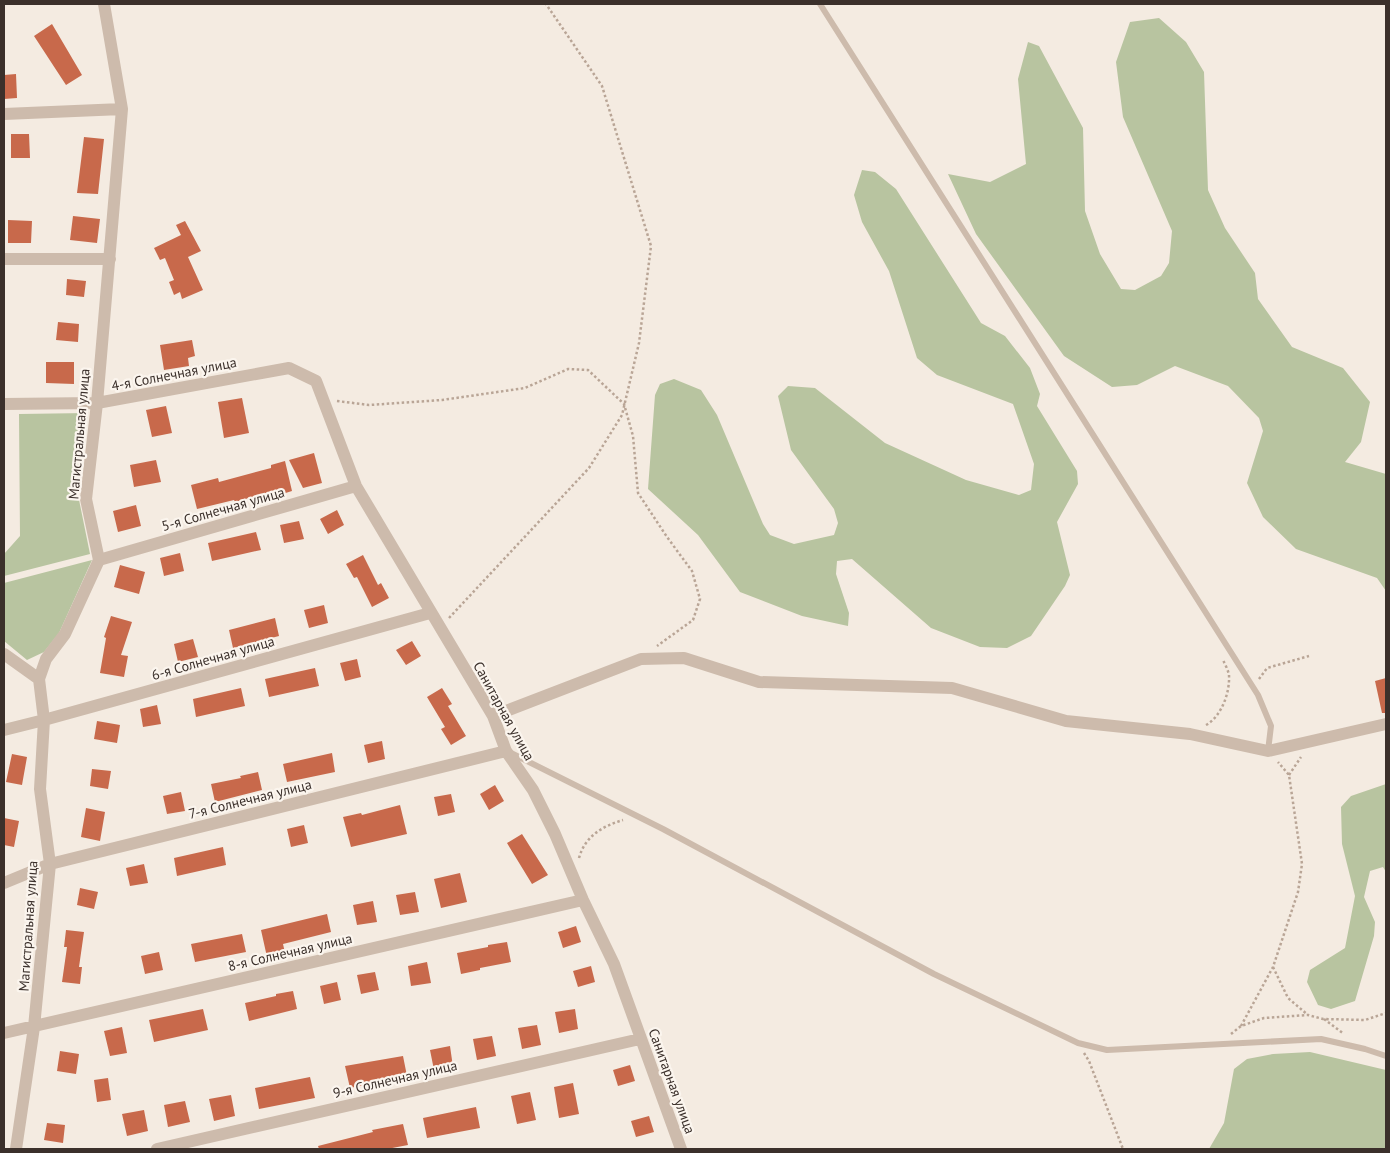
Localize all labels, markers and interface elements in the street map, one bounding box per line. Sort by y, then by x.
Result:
street label: 4-я Солнечная улица [110,353,238,395]
street label: Магистральная улица [64,368,94,500]
street label: 5-я Солнечная улица [159,483,287,535]
street label: 6-я Солнечная улица [149,632,277,684]
street label: Санитарная улица [469,658,539,764]
street label: 7-я Солнечная улица [187,775,313,823]
street label: Магистральная улица [14,860,42,992]
street label: 8-я Солнечная улица [226,929,354,975]
street label: Санитарная улица [645,1026,699,1136]
street label: 9-я Солнечная улица [331,1056,459,1102]

